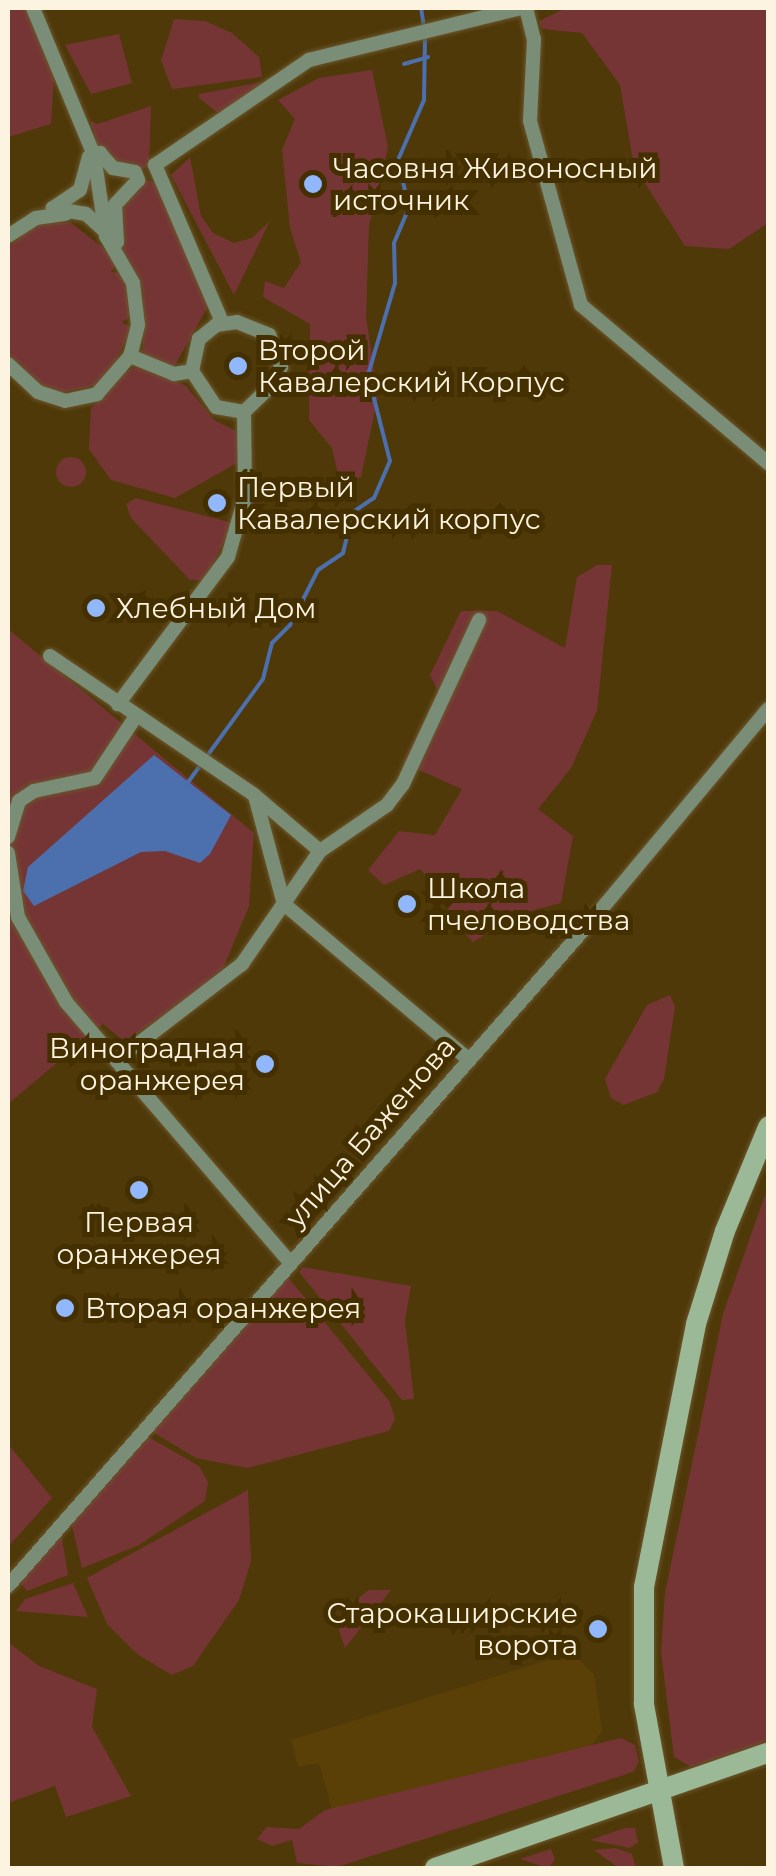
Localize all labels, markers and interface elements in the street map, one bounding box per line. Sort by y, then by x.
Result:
place label: Часовня Живоносный источник [333,151,658,217]
marker: Часовня Живоносный источник [302,173,324,195]
place label: Второй Кавалерский Корпус [258,333,565,399]
marker: Второй Кавалерский Корпус [227,355,249,377]
place label: Первый Кавалерский корпус [237,470,541,536]
marker: Первый Кавалерский корпус [206,492,228,514]
place label: Хлебный Дом [116,591,316,625]
marker: Хлебный Дом [85,597,107,619]
place label: Школа пчеловодства [427,871,630,937]
marker: Школа пчеловодства [396,893,418,915]
street label: улица Баженова [278,1030,462,1234]
place label: Виноградная оранжерея [49,1031,245,1097]
marker: Виноградная оранжерея [254,1053,276,1075]
marker: Первая оранжерея [128,1179,150,1201]
place label: Первая оранжерея [56,1205,222,1271]
place label: Вторая оранжерея [85,1291,361,1325]
marker: Вторая оранжерея [54,1297,76,1319]
place label: Старокаширские ворота [326,1596,578,1662]
marker: Старокаширские ворота [587,1618,609,1640]

